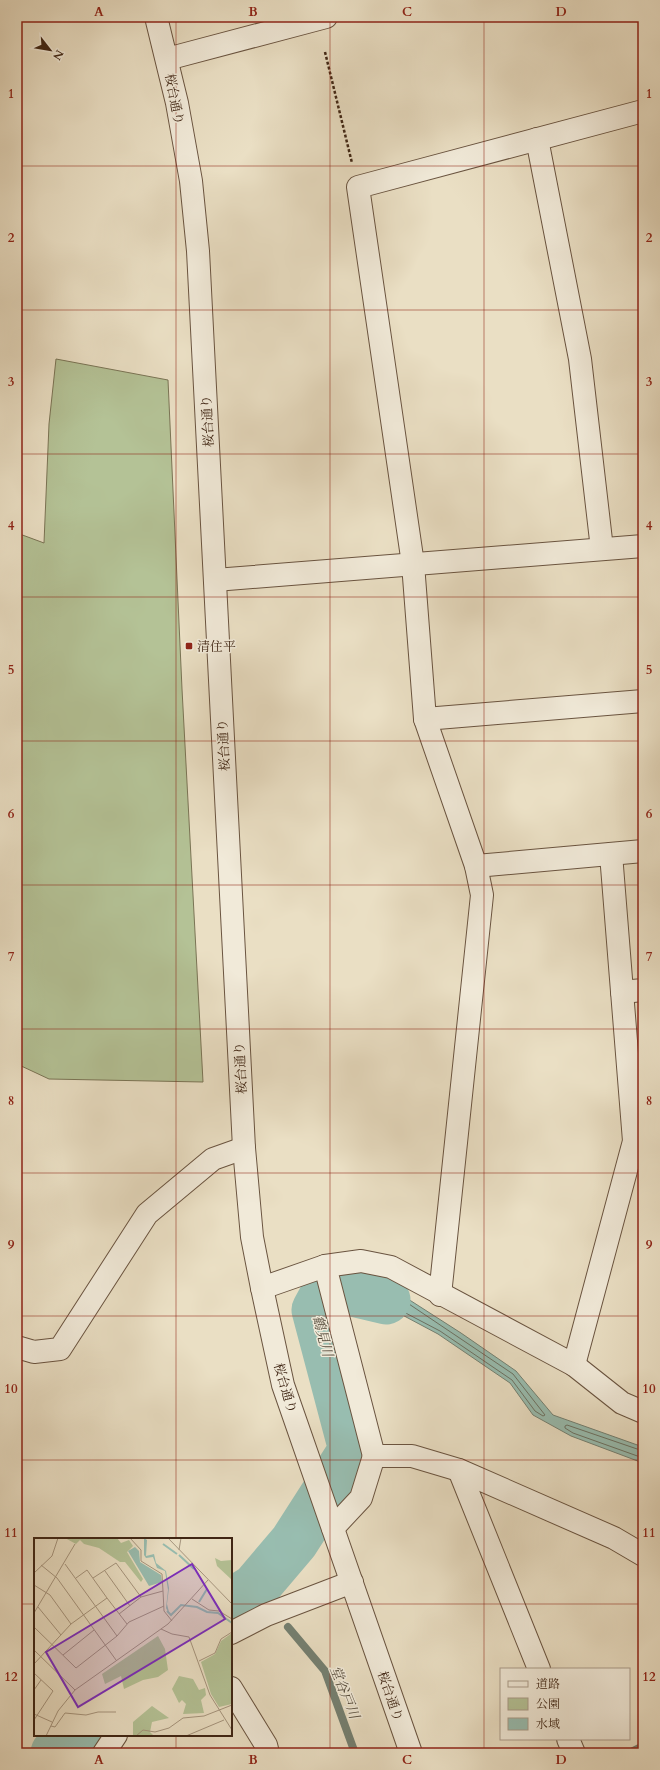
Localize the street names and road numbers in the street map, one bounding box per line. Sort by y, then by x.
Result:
street label: 桜台通り [160,72,188,126]
street label: 桜台通り [198,395,218,447]
street label: 桜台通り [214,719,234,771]
street label: 桜台通り [231,1042,251,1094]
street label: 桜台通り [269,1361,301,1416]
street label: 桜台通り [373,1669,407,1724]

